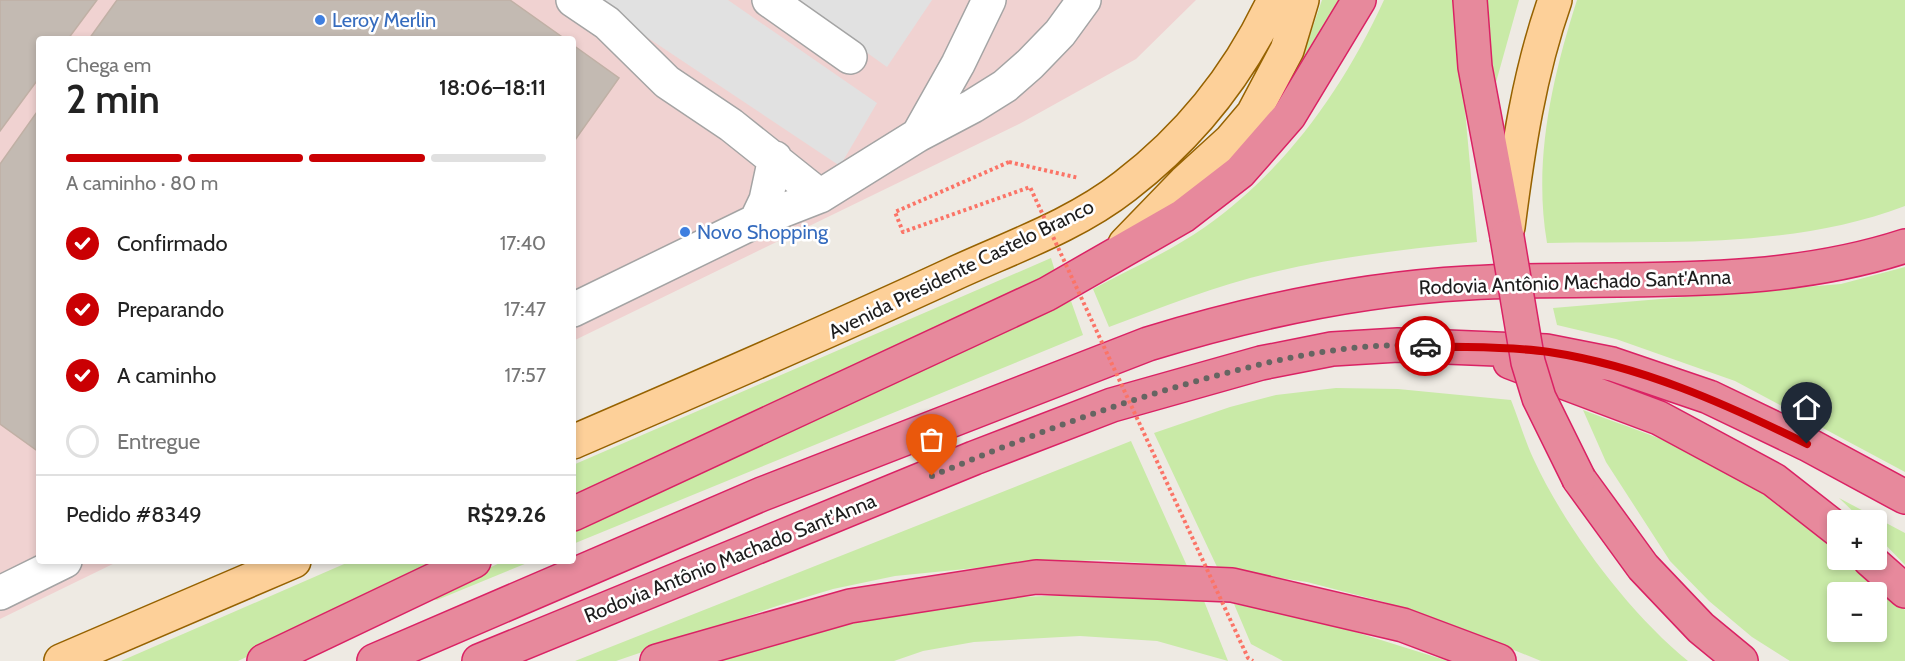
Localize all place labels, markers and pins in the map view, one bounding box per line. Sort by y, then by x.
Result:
place label: Leroy Merlin [332,8,436,32]
marker: Leroy Merlin [313,13,327,27]
place label: Novo Shopping [697,220,829,244]
marker: Novo Shopping [678,225,692,239]
pin [1781,382,1832,444]
pin [906,414,957,476]

